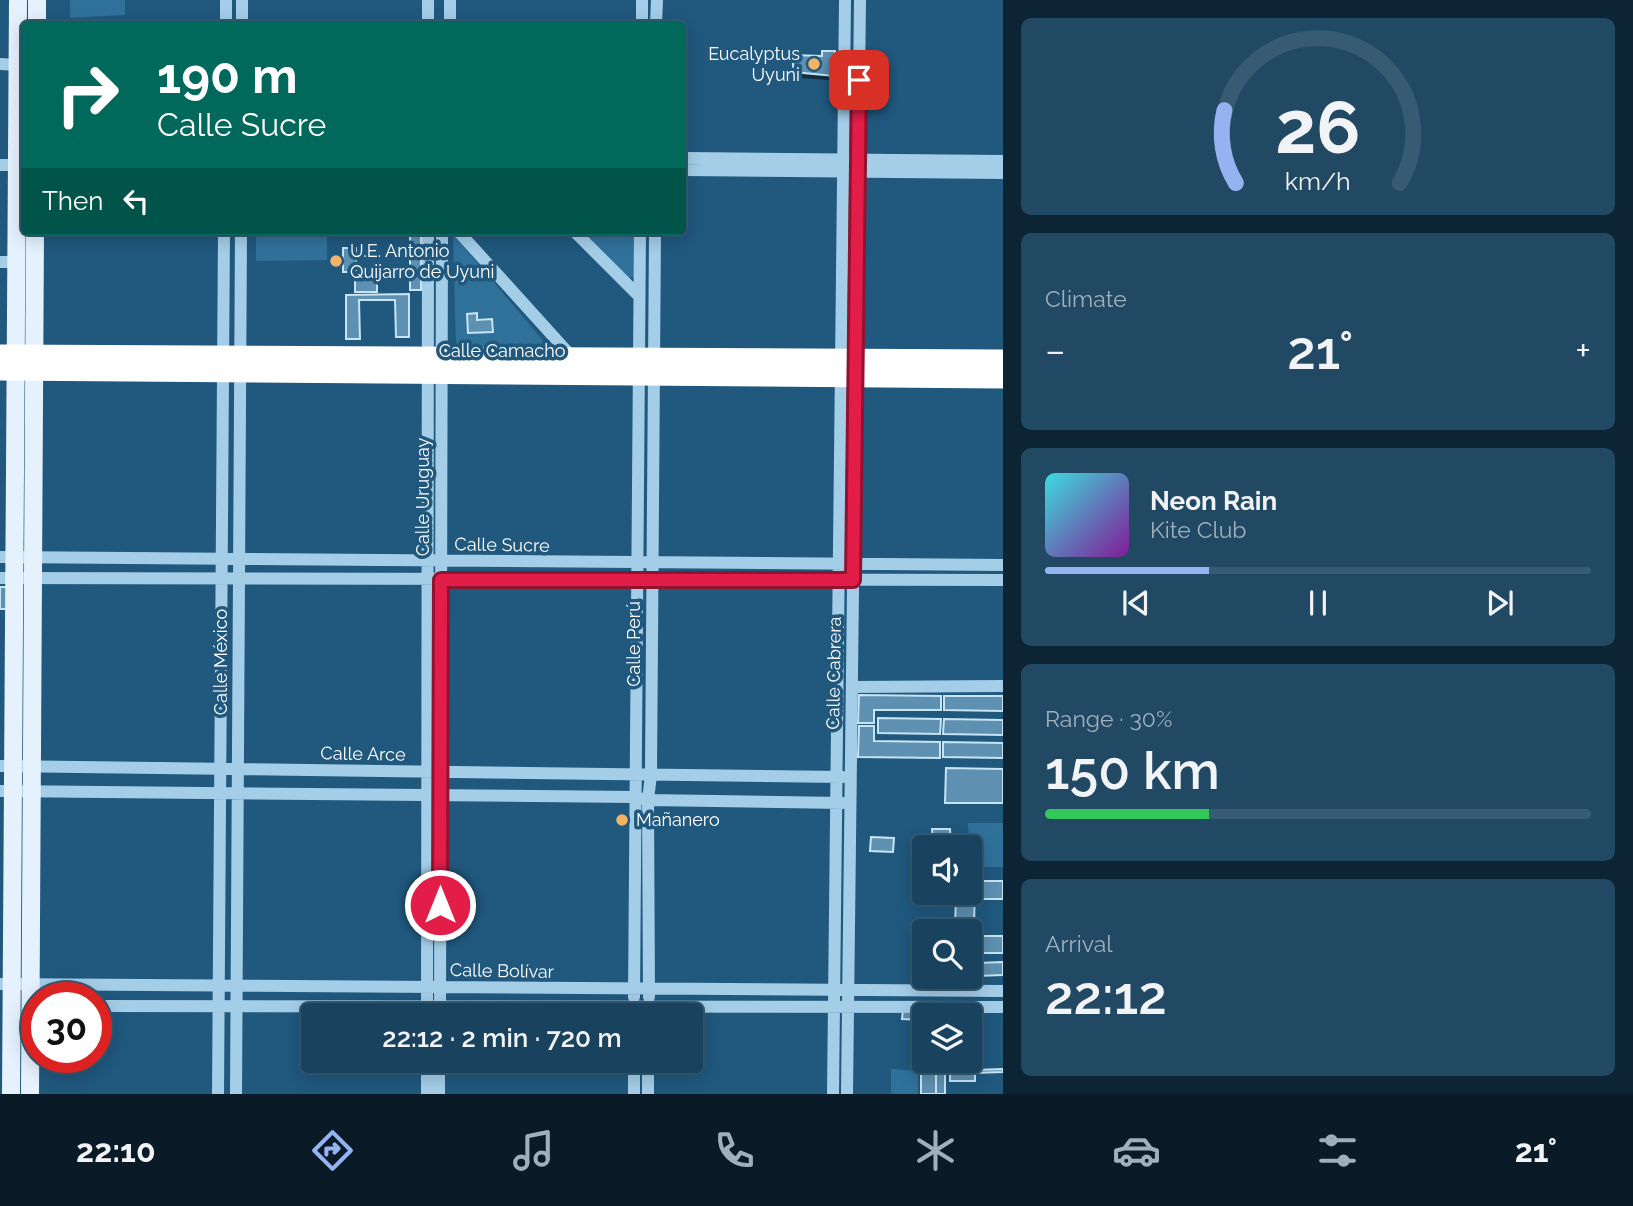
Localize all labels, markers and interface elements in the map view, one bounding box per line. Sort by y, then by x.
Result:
place label: Eucalyptus Uyuni [708,43,800,85]
text: 190 m [157,47,298,104]
icon: right [42,49,133,140]
pin [829,50,889,110]
marker: Eucalyptus Uyuni [806,56,822,72]
icon: arrive [840,61,878,99]
text: 26 [1275,85,1361,170]
text: Calle Sucre [157,106,326,143]
text: km/h [1285,165,1351,195]
icon: left [117,182,155,220]
text: Then [42,186,103,216]
place label: U.E. Antonio Quijarro de Uyuni [350,240,494,282]
marker: U.E. Antonio Quijarro de Uyuni [328,253,344,269]
text: Climate [1045,285,1127,312]
text: 21° [1287,320,1354,381]
text: − [1045,328,1065,373]
text: + [1575,328,1591,373]
street label: Calle Camacho [439,340,566,361]
street label: Calle Uruguay [412,437,433,556]
text: Neon Rain [1150,486,1277,516]
text: Kite Club [1150,516,1247,543]
street label: Calle Sucre [454,533,550,556]
icon: previous [1117,584,1155,622]
icon: pause [1299,584,1337,622]
icon: next [1481,584,1519,622]
street label: Calle Perú [623,601,644,687]
street label: Calle México [210,608,231,715]
street label: Calle Cabrera [822,616,845,730]
text: Range · 30% [1045,705,1172,732]
text: 150 km [1045,740,1220,801]
street label: Calle Arce [320,742,406,765]
place label: Mañanero [636,809,720,830]
marker: Mañanero [614,812,630,828]
map controls [912,835,982,1073]
button: sound [912,835,982,905]
position arrow [403,868,477,942]
button: search [912,919,982,989]
text: Arrival [1045,930,1112,957]
street label: Calle Bolívar [450,959,555,982]
text: 22:12 [1045,965,1167,1026]
speed limit sign: 30 [21,982,112,1073]
button: layers [912,1003,982,1073]
text: 22:12 · 2 min · 720 m [382,1023,622,1053]
icon: directions [308,1126,357,1175]
icon: music [509,1126,558,1175]
icon: phone [710,1126,759,1175]
icon: climate [911,1126,960,1175]
icon: car [1112,1126,1161,1175]
icon: filters [1313,1126,1362,1175]
text: 22:10 [76,1132,156,1169]
text: 21° [1515,1132,1557,1169]

